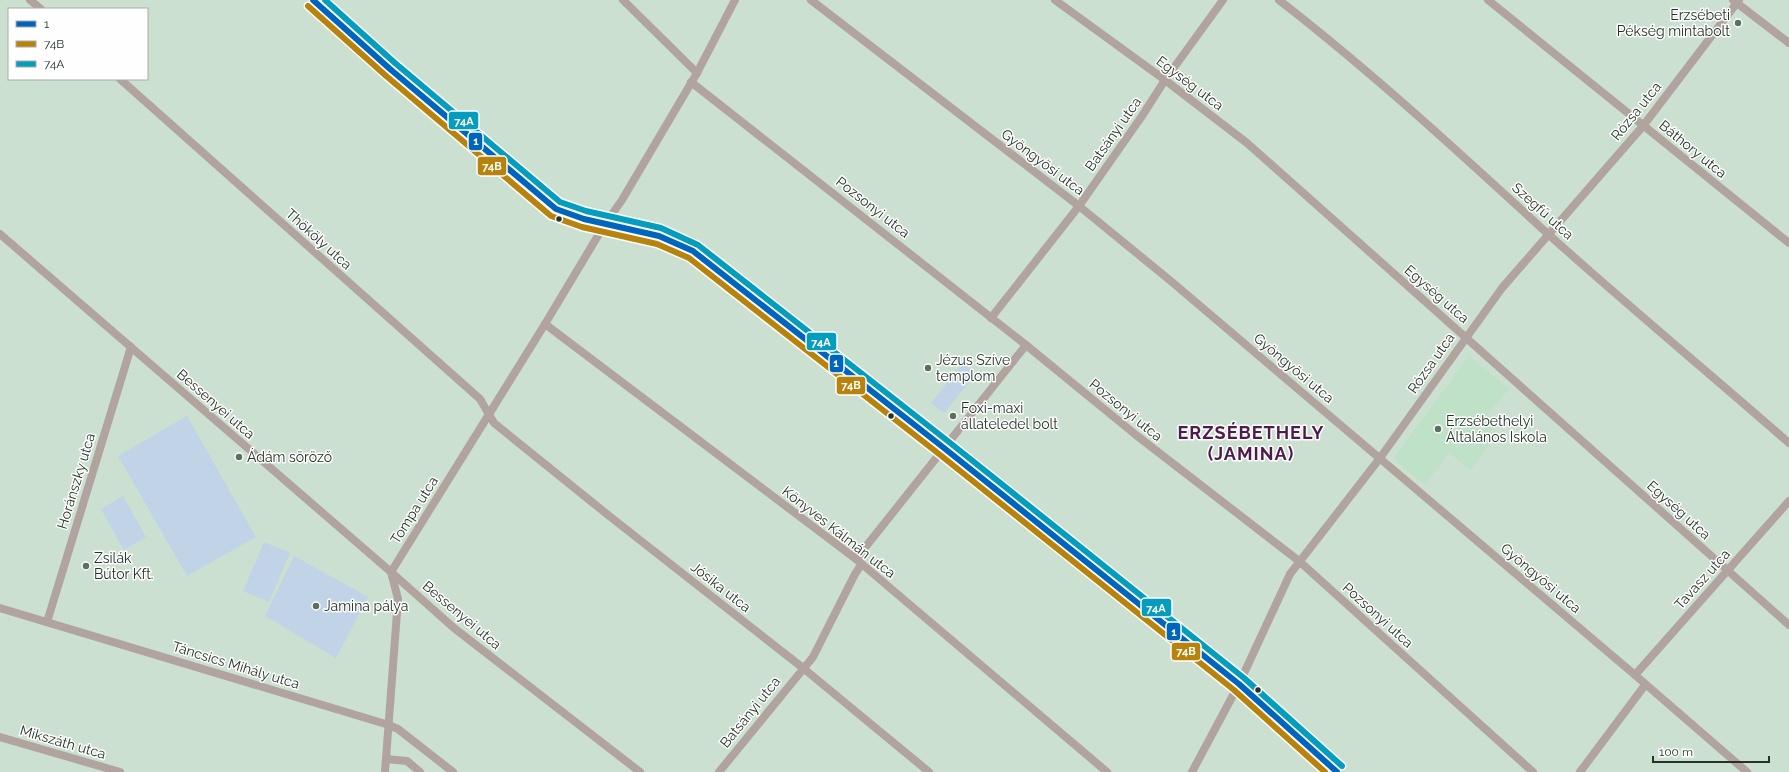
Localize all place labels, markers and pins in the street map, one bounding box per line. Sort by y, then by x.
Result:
place label: Erzsébeti Pékség mintabolt [1617,7,1730,39]
marker: Erzsébeti Pékség mintabolt [1733,18,1743,28]
unlabelled marker [554,214,564,224]
place label: Jézus Szíve templom [936,352,1010,384]
marker: Jézus Szíve templom [923,363,933,373]
place label: Foxi-maxi állateledel bolt [961,400,1058,432]
unlabelled marker [886,411,896,421]
marker: Foxi-maxi állateledel bolt [948,411,958,421]
place label: Erzsébethelyi Általános Iskola [1446,413,1547,445]
marker: Erzsébethelyi Általános Iskola [1433,424,1443,434]
place label: Ádám söröző [247,448,332,465]
marker: Ádám söröző [234,452,244,462]
place label: Zsilák Bútor Kft. [94,550,154,582]
marker: Zsilák Bútor Kft. [81,561,91,571]
place label: Jamina pálya [324,598,408,614]
marker: Jamina pálya [311,601,321,611]
unlabelled marker [1253,685,1263,695]

